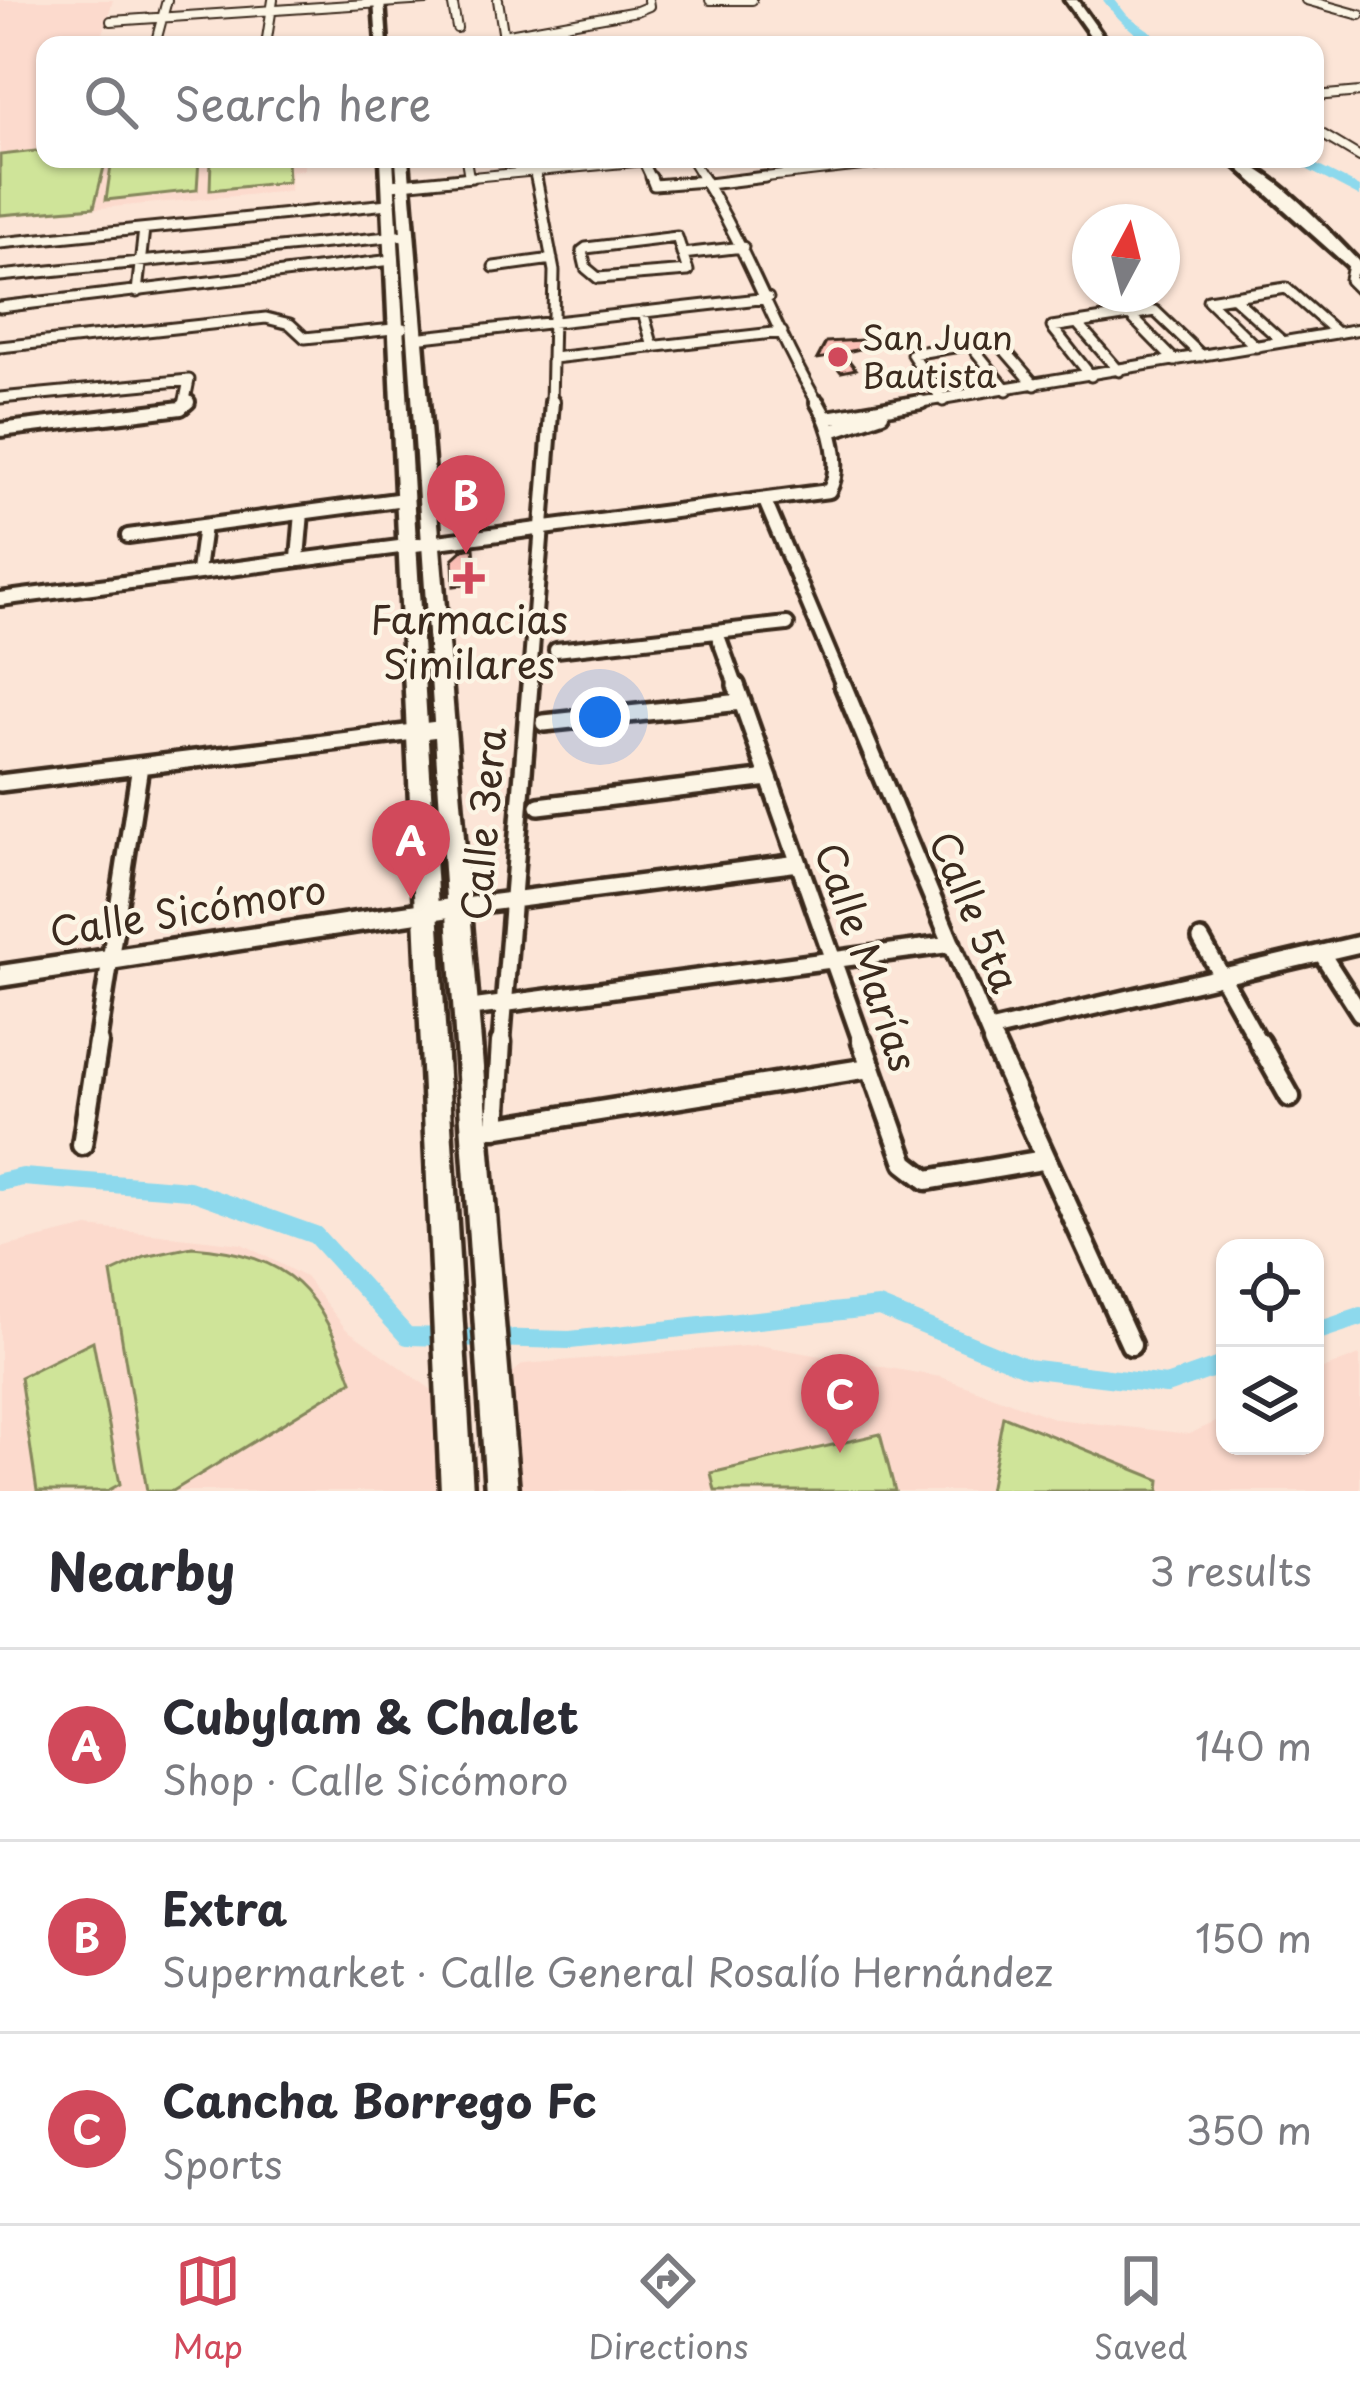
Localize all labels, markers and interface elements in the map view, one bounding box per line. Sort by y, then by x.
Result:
search box [36,36,1324,168]
text: Search here [174,68,431,136]
icon: search [78,69,144,135]
north arrow [1072,204,1180,312]
place label: San Juan Bautista [862,311,1013,399]
marker: San Juan Bautista [825,344,851,370]
pin: B [427,455,505,554]
marker: Farmacias Similares [456,565,482,591]
place label: Farmacias Similares [370,588,568,692]
your location [570,687,630,747]
street label: Calle 3era [444,725,519,923]
pin: A [372,800,450,899]
street label: Calle 5ta [916,821,1037,1001]
street label: Calle Marías [802,834,935,1078]
street label: Calle Sicómoro [45,858,330,960]
map controls [1216,1239,1324,1455]
button: locate [1216,1239,1324,1347]
button: layers [1216,1347,1324,1455]
pin: C [801,1354,879,1453]
text: Nearby [48,1531,235,1608]
text: 3 results [1149,1540,1312,1599]
text: Cubylam & Chalet [162,1681,579,1749]
text: A [72,1715,102,1774]
text: 140 m [1195,1715,1312,1774]
text: Shop · Calle Sicómoro [162,1749,569,1808]
text: Extra [162,1873,287,1941]
text: B [74,1907,100,1966]
text: 150 m [1195,1907,1312,1966]
text: Supermarket · Calle General Rosalío Hernández [162,1941,1053,2000]
text: Cancha Borrego Fc [162,2065,597,2133]
text: C [72,2099,102,2158]
text: 350 m [1185,2099,1312,2158]
text: Sports [162,2133,282,2192]
tab: Map [173,2248,243,2370]
tab: Directions [588,2248,749,2370]
tab: Saved [1094,2248,1187,2370]

